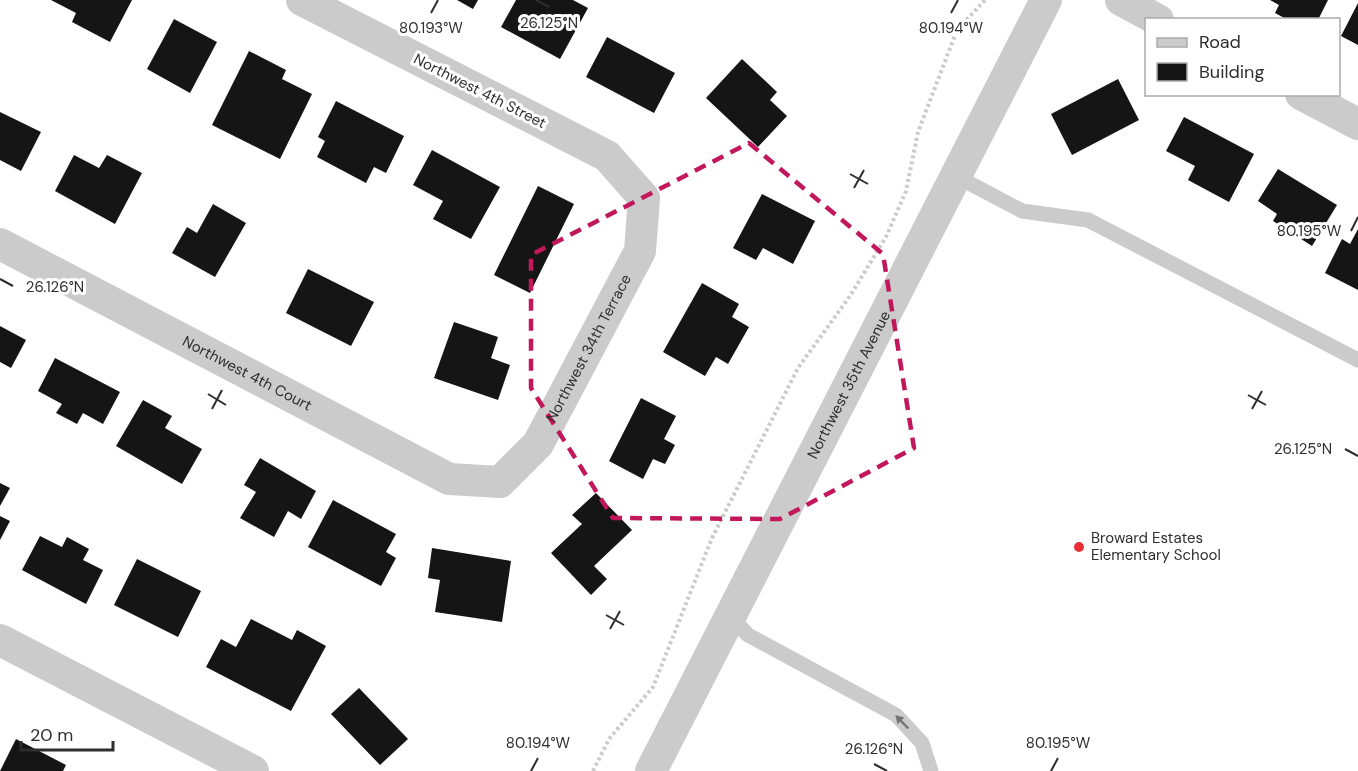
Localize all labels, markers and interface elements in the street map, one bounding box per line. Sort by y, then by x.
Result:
text: 26.125°N [520,13,578,33]
text: 80.193°W [399,18,463,38]
text: 80.194°W [919,18,984,38]
legend [1145,18,1340,96]
text: Road [1199,30,1241,54]
street label: Northwest 4th Street [410,49,550,133]
text: Building [1199,60,1264,84]
text: 80.195°W [1277,221,1342,241]
street label: Northwest 34th Terrace [541,271,636,426]
text: 26.126°N [26,277,84,297]
street label: Northwest 35th Avenue [803,307,895,462]
street label: Northwest 4th Court [179,331,316,416]
text: 26.125°N [1274,439,1332,459]
place label: Broward Estates Elementary School [1091,528,1221,565]
marker: Broward Estates Elementary School [1072,540,1086,554]
scale bar [21,714,112,752]
one-way arrow [895,715,909,730]
text: 20 m [30,723,73,747]
text: 80.194°W [506,733,571,753]
text: 80.195°W [1026,733,1091,753]
text: 26.126°N [845,739,903,759]

